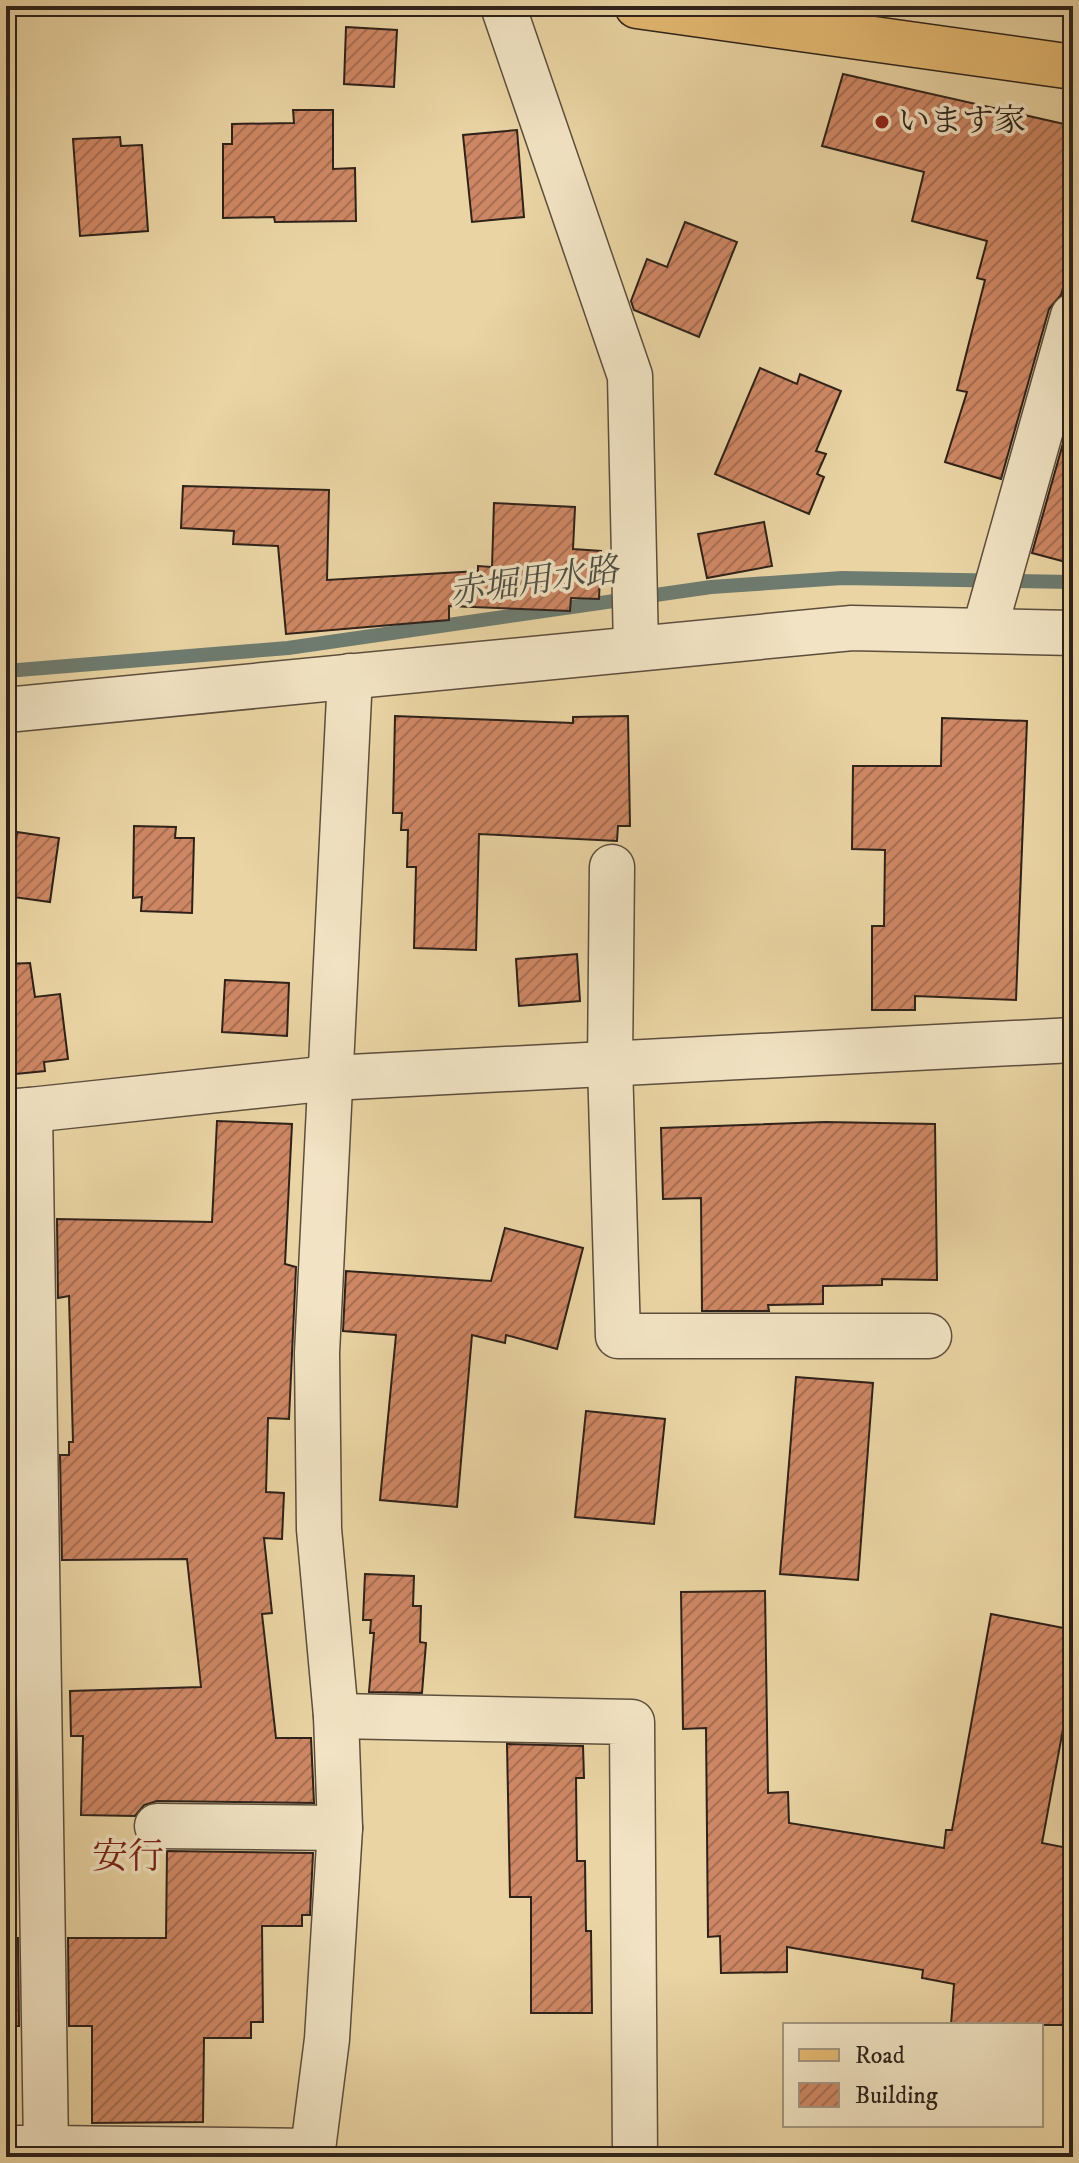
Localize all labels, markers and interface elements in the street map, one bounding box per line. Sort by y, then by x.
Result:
place label: います家 [898,102,1026,142]
marker: います家 [873,113,891,131]
water label: 赤堀用水路 [447,549,623,615]
district label: 安行 [92,1835,164,1880]
legend [783,2023,1043,2127]
text: Road [855,2041,905,2071]
text: Building [855,2081,938,2111]

